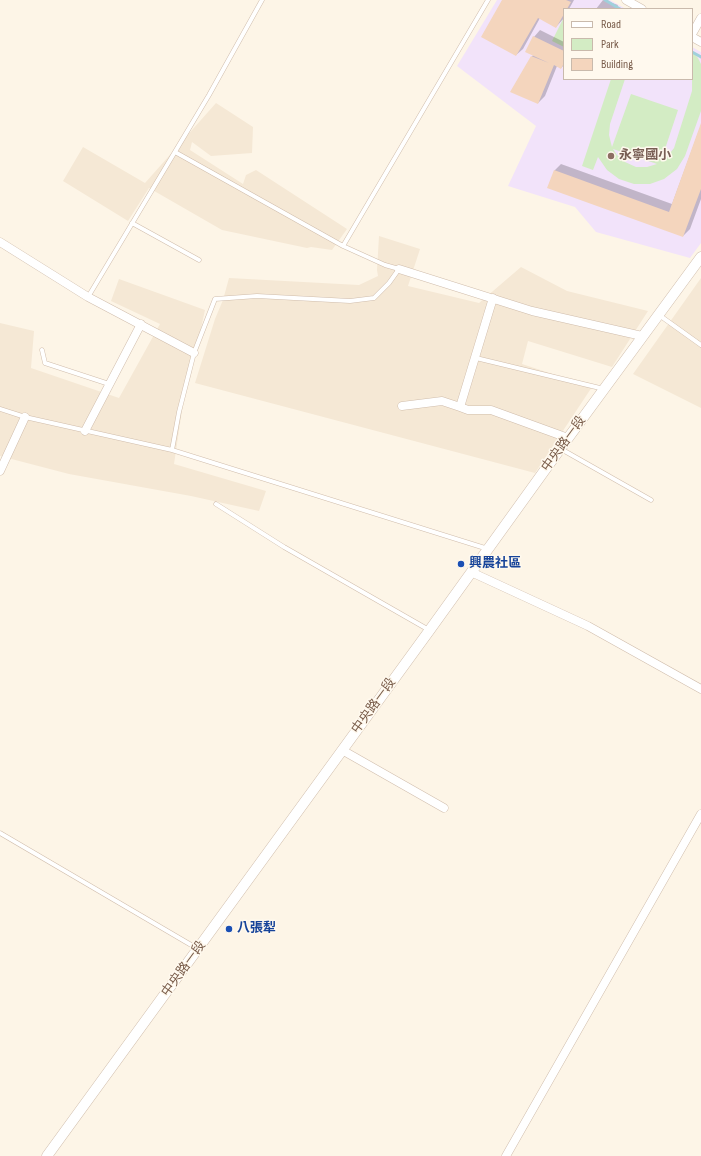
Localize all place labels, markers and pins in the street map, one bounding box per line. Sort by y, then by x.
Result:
place label: 永寧國小 [619,148,671,164]
marker: 永寧國小 [606,151,616,161]
place label: 興農社區 [469,556,521,572]
marker: 興農社區 [456,559,466,569]
place label: 八張犁 [237,921,276,937]
marker: 八張犁 [224,924,234,934]

